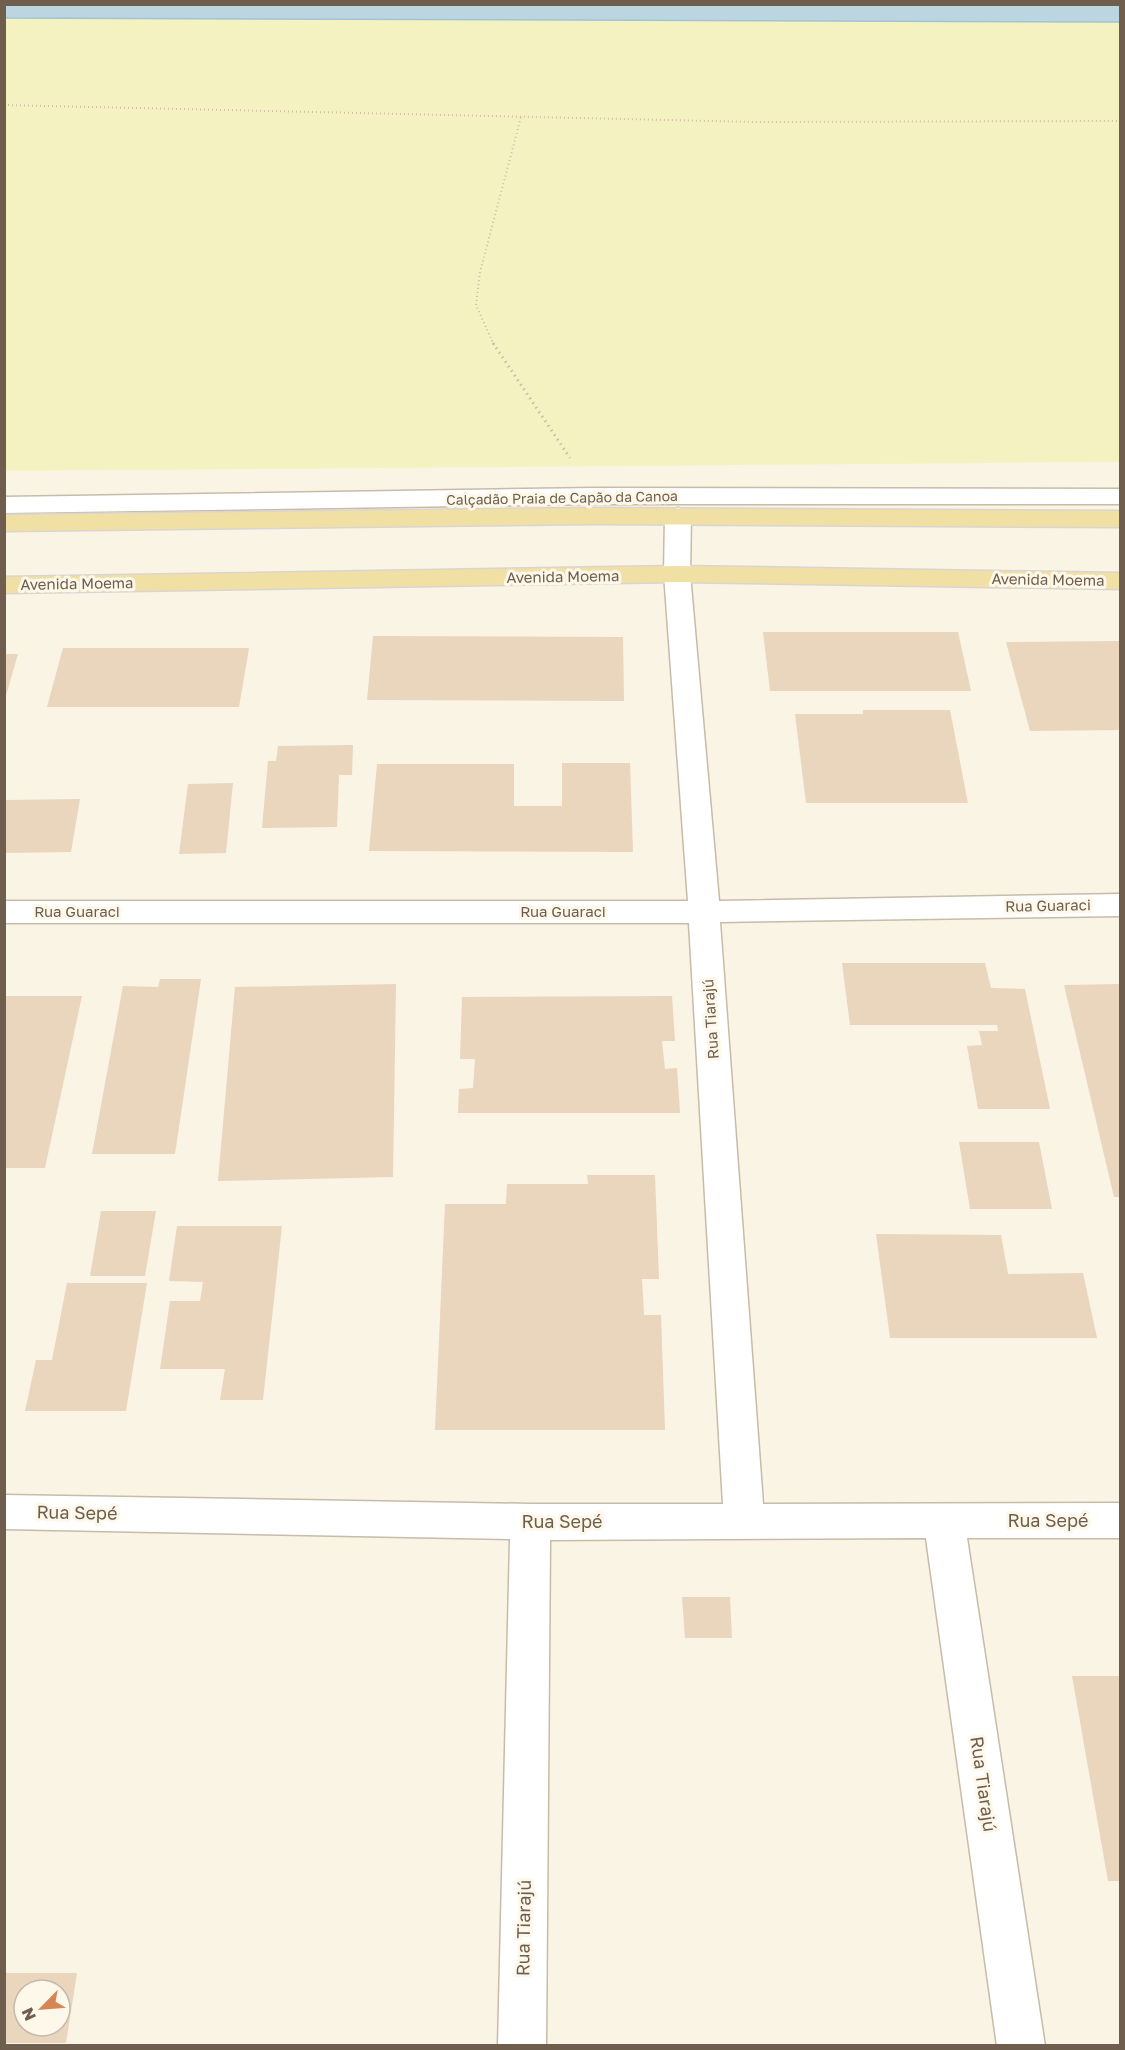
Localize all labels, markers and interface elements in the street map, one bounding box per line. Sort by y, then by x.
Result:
street label: Calçadão Praia de Capão da Canoa [446,487,678,508]
street label: Avenida Moema [506,566,620,586]
street label: Avenida Moema [991,569,1105,589]
street label: Avenida Moema [20,573,134,593]
street label: Rua Guaraci [1005,895,1091,915]
street label: Rua Guaraci [34,902,120,920]
street label: Rua Guaraci [520,902,606,920]
street label: Rua Tiarajú [698,978,722,1060]
street label: Rua Sepé [36,1500,118,1524]
street label: Rua Sepé [1008,1509,1088,1531]
street label: Rua Sepé [522,1510,602,1532]
street label: Rua Tiarajú [966,1735,1002,1833]
street label: Rua Tiarajú [511,1880,535,1976]
north arrow [12,1978,72,2038]
text: N [17,2005,40,2024]

